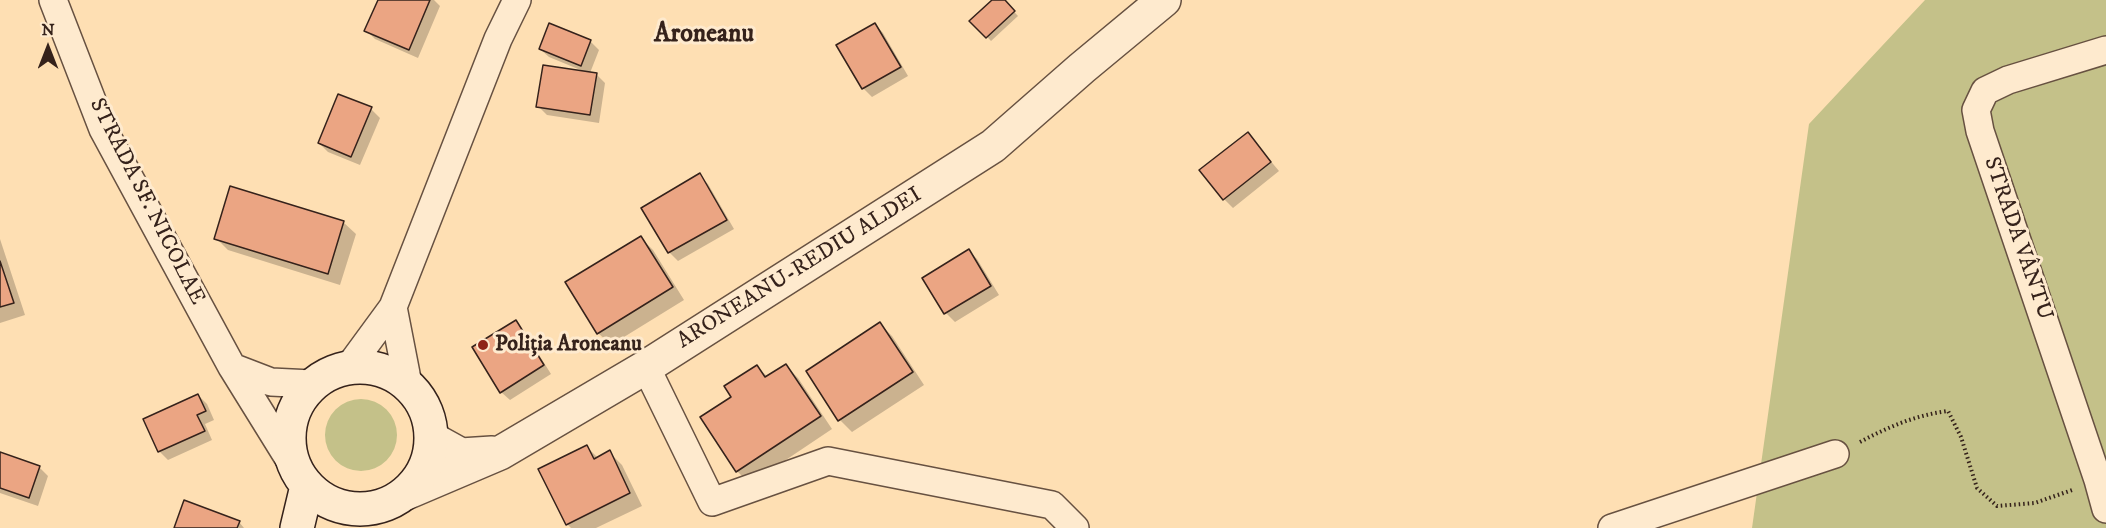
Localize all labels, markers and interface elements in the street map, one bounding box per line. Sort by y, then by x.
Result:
north arrow [18,18,78,78]
text: N [41,20,55,40]
district label: Aroneanu [654,20,754,52]
street label: STRADA SF. NICOLAE [82,94,210,310]
street label: STRADA VÂNTU [1977,154,2057,324]
street label: ARONEANU-REDIU ALDEI [673,183,927,355]
place label: Poliția Aroneanu [495,332,642,358]
marker: Poliția Aroneanu [476,338,490,352]

